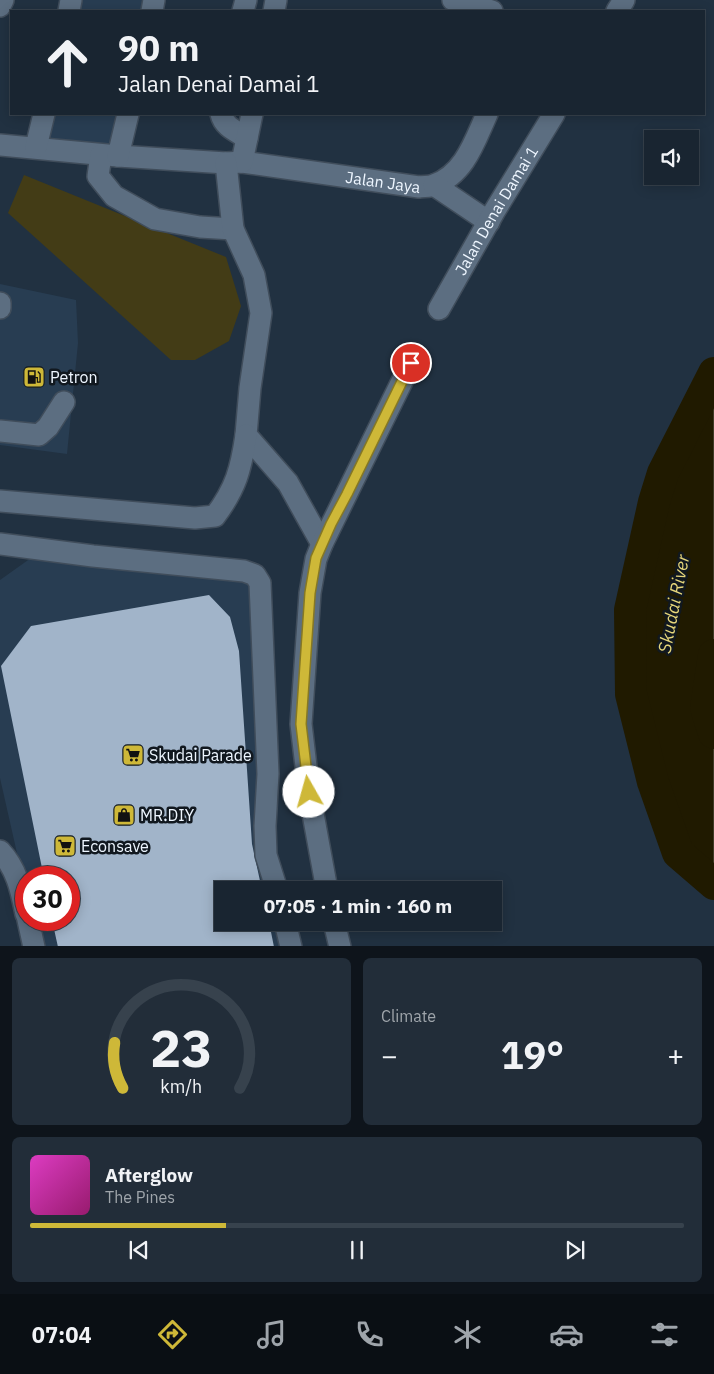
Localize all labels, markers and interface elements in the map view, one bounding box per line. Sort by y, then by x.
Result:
text: 90 m [118,25,200,71]
icon: ahead [35,30,100,95]
text: Jalan Denai Damai 1 [118,69,320,98]
map controls [644,130,699,185]
button: sound [644,130,699,185]
street label: Jalan Denai Damai 1 [450,142,542,279]
street label: Jalan Jaya [344,167,422,197]
pin [390,342,432,384]
icon: arrive [397,349,425,377]
fuel station icon: Petron [22,365,46,389]
place label: Petron [50,367,98,387]
water label: Skudai River [653,552,694,655]
supermarket icon: Skudai Parade [121,743,145,767]
place label: Skudai Parade [149,745,252,765]
position arrow [282,765,334,817]
shop icon: MR.DIY [112,803,136,827]
place label: MR.DIY [140,805,195,825]
supermarket icon: Econsave [53,834,77,858]
place label: Econsave [81,836,149,856]
speed limit sign: 30 [15,866,80,931]
text: 07:05 · 1 min · 160 m [264,894,452,918]
text: Climate [381,1006,436,1026]
text: 23 [150,1014,213,1081]
text: 19° [501,1030,564,1079]
text: − [381,1037,398,1074]
text: + [667,1037,684,1074]
text: km/h [161,1075,203,1098]
text: Afterglow [105,1163,193,1187]
text: The Pines [105,1187,175,1207]
icon: previous [125,1236,153,1264]
icon: pause [343,1236,371,1264]
icon: next [561,1236,589,1264]
icon: directions [155,1317,190,1352]
icon: music [254,1317,289,1352]
icon: phone [352,1317,387,1352]
icon: climate [450,1317,485,1352]
icon: car [549,1317,584,1352]
icon: filters [647,1317,682,1352]
text: 07:04 [32,1320,92,1349]

